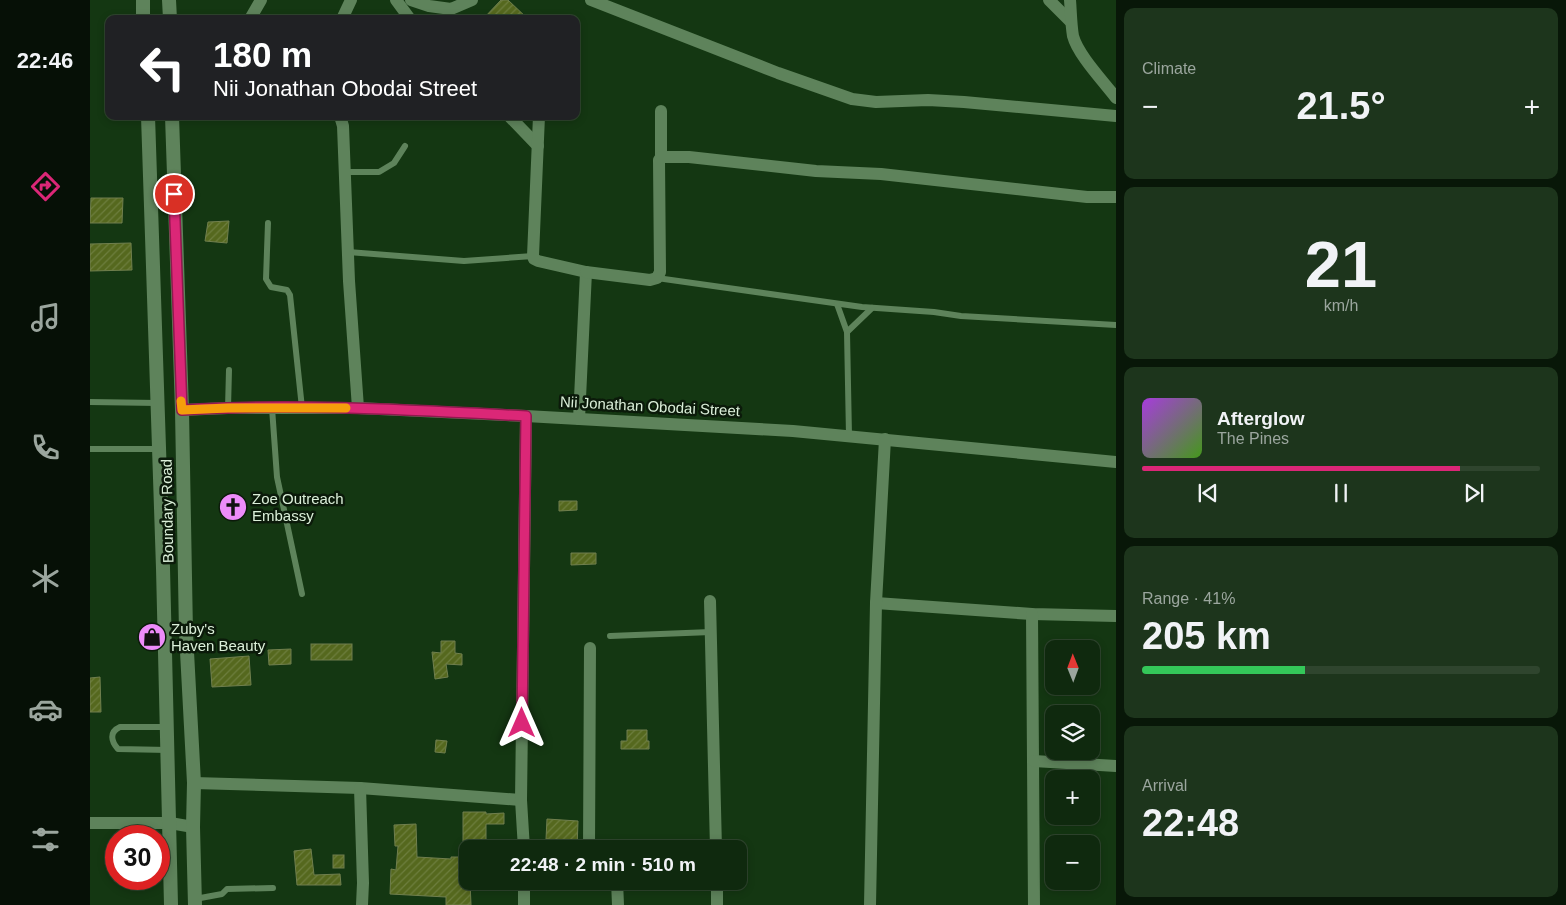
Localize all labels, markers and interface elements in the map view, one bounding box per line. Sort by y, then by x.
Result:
icon: left [130,35,195,100]
text: 180 m [213,35,312,74]
text: 22:46 [17,48,73,73]
text: Climate [1142,60,1196,77]
text: Nii Jonathan Obodai Street [213,76,477,101]
text: 21.5° [1296,85,1386,127]
text: − [1142,91,1158,122]
text: + [1524,91,1540,122]
icon: directions [28,169,63,204]
pin [153,173,195,215]
icon: arrive [160,180,188,208]
text: 21 [1305,228,1377,301]
text: km/h [1324,297,1358,314]
icon: music [28,300,63,335]
street label: Nii Jonathan Obodai Street [560,393,741,419]
text: Afterglow [1217,408,1305,429]
icon: phone [28,430,63,465]
text: The Pines [1217,430,1289,447]
street label: Boundary Road [158,459,176,563]
icon: previous [1194,479,1222,507]
icon: pause [1327,479,1355,507]
icon: next [1460,479,1488,507]
place label: Zoe Outreach Embassy [252,490,344,524]
church icon: Zoe Outreach Embassy [218,492,248,522]
icon: climate [28,561,63,596]
text: Range · 41% [1142,590,1235,607]
text: 205 km [1142,615,1271,657]
place label: Zuby's Haven Beauty [171,620,266,654]
shop icon: Zuby's Haven Beauty [137,622,167,652]
north arrow [1045,640,1100,695]
map controls [1045,640,1100,890]
icon: car [28,692,63,727]
position arrow [495,696,547,748]
button: layers [1045,705,1100,760]
button: + [1045,770,1100,825]
text: Arrival [1142,777,1187,794]
text: 22:48 [1142,802,1239,844]
icon: filters [28,822,63,857]
speed limit sign: 30 [105,825,170,890]
button: − [1045,835,1100,890]
text: 22:48 · 2 min · 510 m [510,854,696,875]

